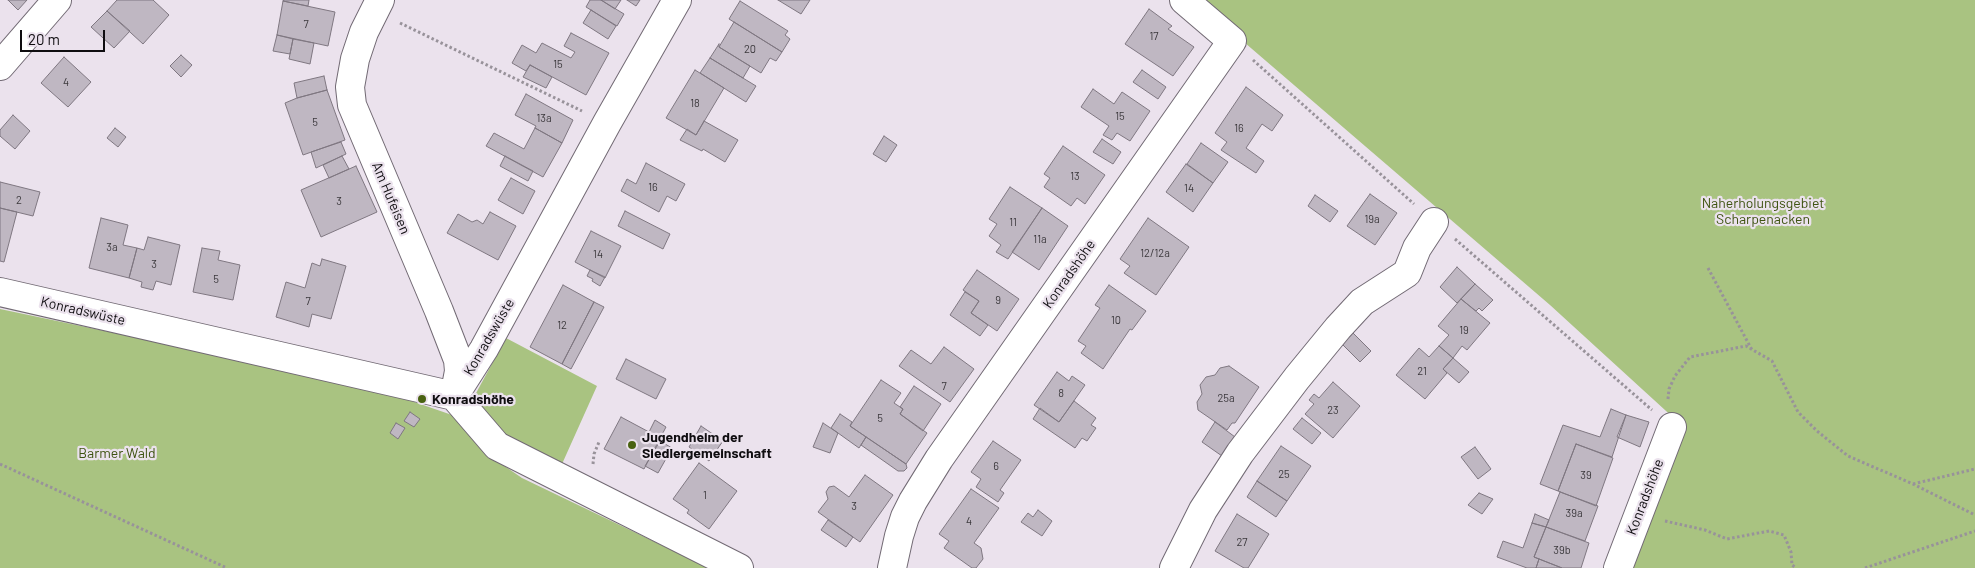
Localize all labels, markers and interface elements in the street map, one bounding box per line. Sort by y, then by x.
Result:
house number: 7 [303,17,309,31]
scale bar [22,20,108,52]
house number: 17 [1149,29,1159,43]
text: 20 m [28,30,60,48]
house number: 20 [744,42,756,56]
house number: 15 [553,57,563,71]
house number: 4 [63,75,69,89]
house number: 18 [690,96,700,110]
house number: 15 [1115,109,1125,123]
house number: 13a [536,111,552,125]
house number: 5 [312,115,318,129]
house number: 16 [1234,121,1244,135]
street label: Am Hufeisen [368,159,414,237]
house number: 13 [1070,169,1080,183]
house number: 16 [648,180,658,194]
house number: 14 [1184,181,1194,195]
house number: 2 [16,193,22,207]
house number: 3 [336,194,342,208]
park label: Naherholungsgebiet Scharpenacken [1702,195,1824,228]
house number: 19a [1364,212,1380,226]
house number: 11 [1009,215,1017,229]
house number: 11a [1033,232,1047,246]
street label: Konradshöhe [1039,236,1099,312]
house number: 3a [106,240,118,254]
house number: 12/12a [1140,246,1170,260]
house number: 14 [593,247,603,261]
house number: 3 [151,257,157,271]
house number: 5 [213,272,219,286]
street label: Konradswüste [39,293,127,329]
house number: 9 [995,293,1001,307]
house number: 7 [305,294,311,308]
street label: Konradswüste [460,295,518,379]
house number: 10 [1111,313,1121,327]
house number: 12 [557,318,567,332]
house number: 19 [1459,323,1469,337]
house number: 21 [1417,364,1427,378]
house number: 7 [941,379,947,393]
house number: 8 [1058,386,1064,400]
place label: Konradshöhe [432,391,514,407]
house number: 25a [1217,391,1235,405]
marker: Konradshöhe [416,393,428,405]
house number: 23 [1327,403,1339,417]
house number: 5 [877,411,883,425]
place label: Jugendheim der Siedlergemeinschaft [642,429,772,462]
marker: Jugendheim der Siedlergemeinschaft [626,439,638,451]
park label: Barmer Wald [78,445,156,461]
street label: Konradshöhe [1623,457,1667,537]
house number: 6 [993,459,999,473]
house number: 25 [1278,467,1290,481]
house number: 39 [1580,468,1592,482]
house number: 1 [703,488,707,502]
house number: 3 [851,499,857,513]
house number: 39a [1565,506,1583,520]
house number: 4 [966,514,972,528]
house number: 27 [1236,535,1248,549]
house number: 39b [1553,543,1571,557]

